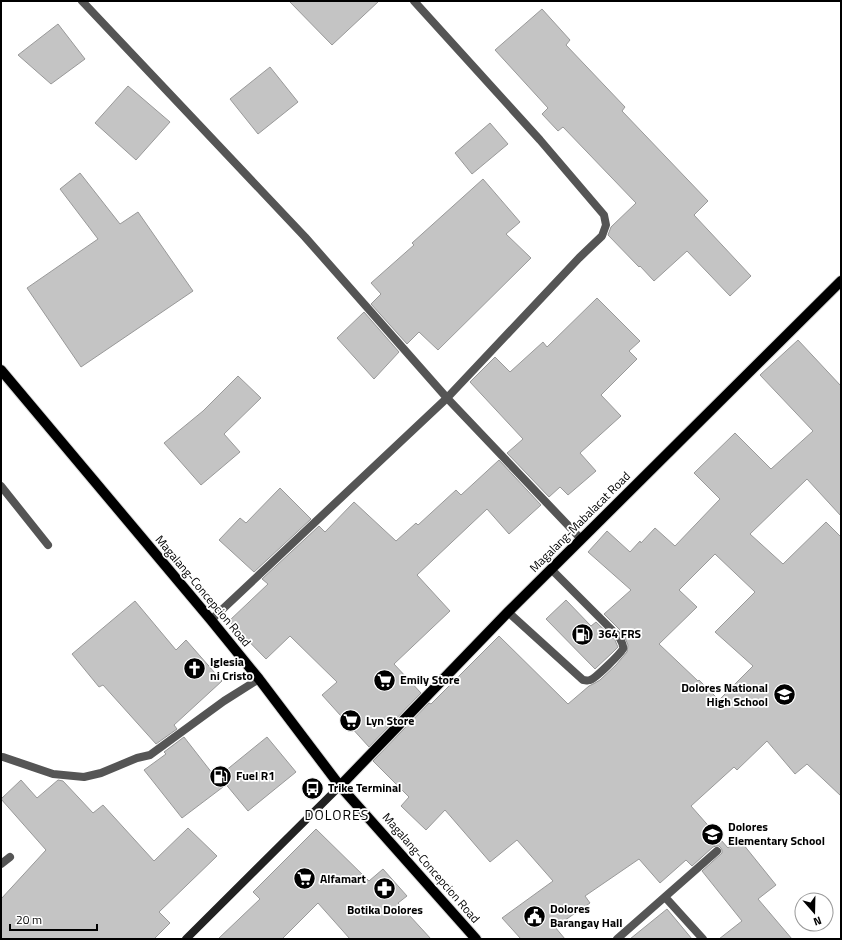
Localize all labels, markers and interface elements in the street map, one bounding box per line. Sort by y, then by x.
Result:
street label: Magalang-Mabalacat Road [525,467,634,576]
street label: Magalang-Concepcion Road [151,531,256,651]
fuel station icon: 364 FRS [569,621,595,647]
place label: 364 FRS [598,624,642,643]
place label: Iglesia ni Cristo [210,652,253,685]
church icon: Iglesia ni Cristo [181,656,207,682]
supermarket icon: Emily Store [372,667,398,693]
place label: Emily Store [400,670,460,689]
place label: Dolores National High School [681,678,768,711]
school or university icon: Dolores National High School [771,682,797,708]
supermarket icon: Lyn Store [338,708,364,734]
place label: Lyn Store [366,711,414,730]
fuel station icon: Fuel R1 [208,763,234,789]
place label: Fuel R1 [236,766,275,785]
bus stop icon: Trike Terminal [300,775,326,801]
place label: Trike Terminal [328,778,401,797]
district label: DOLORES [305,804,369,825]
street label: Magalang-Concepcion Road [378,808,485,927]
place label: Dolores Elementary School [728,817,825,850]
school or university icon: Dolores Elementary School [699,821,725,847]
supermarket icon: Alfamart [291,866,317,892]
place label: Alfamart [320,869,367,888]
pharmacy icon: Botika Dolores [372,876,398,902]
north arrow [794,892,834,932]
place label: Dolores Barangay Hall [550,899,623,932]
place label: Botika Dolores [347,900,423,919]
public building icon: Dolores Barangay Hall [521,903,547,929]
scale bar [10,906,97,932]
text: 20 m [16,910,42,929]
text: N [811,913,824,930]

